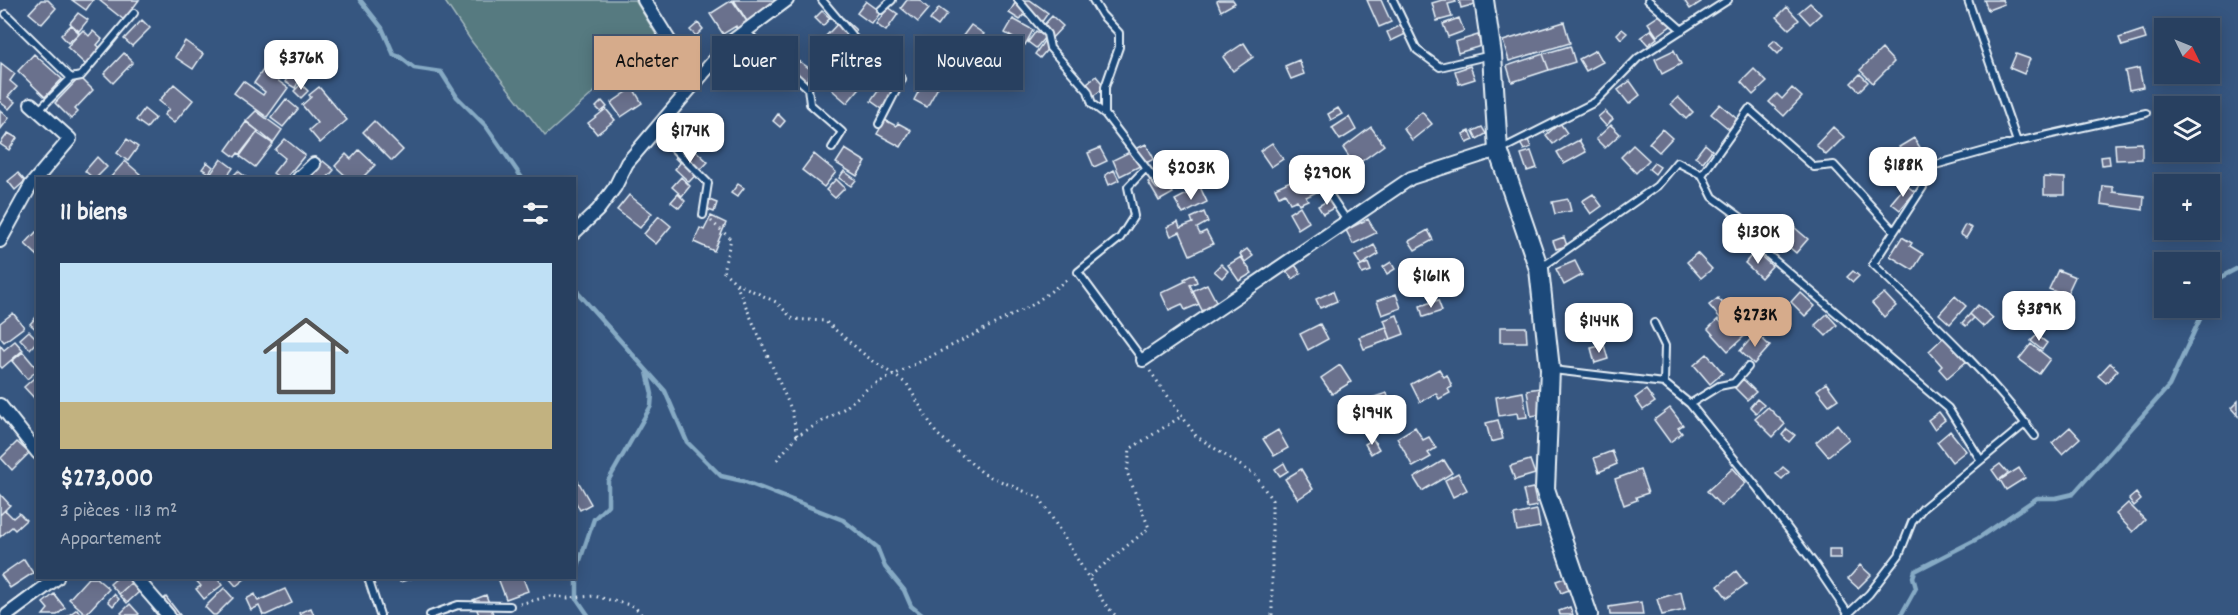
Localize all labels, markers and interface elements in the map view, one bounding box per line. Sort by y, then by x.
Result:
north arrow [2154,18,2220,84]
map controls [2154,18,2220,318]
chip: Acheter [594,36,700,90]
chip: Louer [712,36,798,90]
chip: Filtres [810,36,903,90]
chip: Nouveau [915,36,1023,90]
pin: $376K [259,40,343,91]
text: $376K [278,45,324,73]
button: layers [2154,96,2220,162]
pin: $174K [648,113,732,164]
text: $174K [670,118,710,146]
pin: $188K [1861,147,1945,198]
pin: $203K [1149,150,1233,201]
text: $188K [1883,152,1923,180]
text: $203K [1167,155,1215,183]
pin: $290K [1285,155,1369,206]
text: $290K [1303,160,1351,188]
button: + [2154,174,2220,240]
text: 11 biens [60,195,128,232]
icon: filters [519,197,552,230]
pin: $130K [1716,214,1800,265]
text: $130K [1736,219,1780,247]
button: − [2154,252,2220,318]
pin: $161K [1389,258,1473,309]
text: $161K [1412,263,1450,291]
pin: $389K [1997,291,2081,342]
text: $389K [2016,296,2062,324]
pin: $273K [1713,297,1797,348]
icon: home [252,302,360,410]
text: $273K [1733,302,1777,330]
pin: $144K [1557,303,1641,354]
text: $144K [1579,308,1619,336]
pin: $194K [1330,395,1414,446]
text: $194K [1351,400,1393,428]
text: $273,000 [60,461,154,498]
text: 3 pièces · 113 m² [60,498,177,526]
text: Appartement [60,526,162,554]

